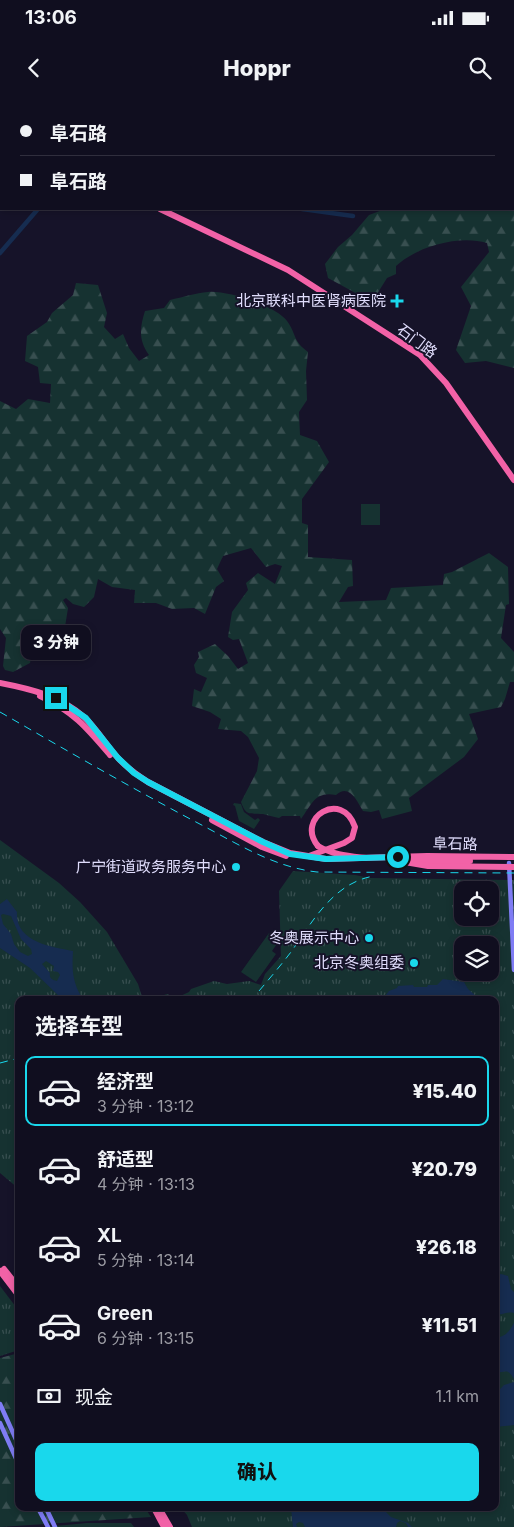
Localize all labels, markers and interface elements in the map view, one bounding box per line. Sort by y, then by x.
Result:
text: 13:06 [25,6,77,29]
icon: back [20,54,48,82]
icon: search [466,54,494,82]
text: Hoppr [223,55,291,81]
text: 阜石路 [50,122,107,145]
text: 阜石路 [50,170,107,193]
place label: 北京联科中医肾病医院 [236,291,386,310]
marker: 北京联科中医肾病医院 [390,294,404,308]
street label: 石门路 [394,319,441,362]
callout: 3 分钟 [21,626,91,660]
text: 3 分钟 [33,632,79,652]
route end [45,687,67,709]
street label: 阜石路 [432,834,478,853]
route start [387,846,409,868]
place label: 广宁街道政务服务中心 [76,857,226,876]
marker: 广宁街道政务服务中心 [230,861,242,873]
map controls [454,881,499,981]
button: locate [454,881,499,926]
place label: 冬奥展示中心 [269,928,359,947]
marker: 冬奥展示中心 [363,932,375,944]
button: layers [454,936,499,981]
place label: 北京冬奥组委 [314,953,404,972]
marker: 北京冬奥组委 [408,957,420,969]
text: 选择车型 [35,1013,123,1039]
icon: car [37,1069,82,1114]
text: 经济型 [97,1070,154,1093]
text: ¥15.40 [413,1080,477,1103]
text: 3 分钟 · 13:12 [97,1096,194,1116]
icon: car [37,1147,82,1192]
text: 舒适型 [97,1148,154,1171]
text: ¥20.79 [412,1158,477,1181]
text: 4 分钟 · 13:13 [97,1174,195,1194]
text: XL [97,1224,122,1247]
icon: car [37,1225,82,1270]
text: ¥26.18 [416,1236,477,1259]
text: 5 分钟 · 13:14 [97,1250,195,1270]
text: Green [97,1302,153,1325]
icon: car [37,1303,82,1348]
text: ¥11.51 [422,1314,477,1337]
text: 6 分钟 · 13:15 [97,1328,194,1348]
icon: cash [35,1382,63,1410]
text: 现金 [75,1386,113,1409]
text: 1.1 km [435,1386,479,1406]
button: 确认 [35,1443,479,1501]

